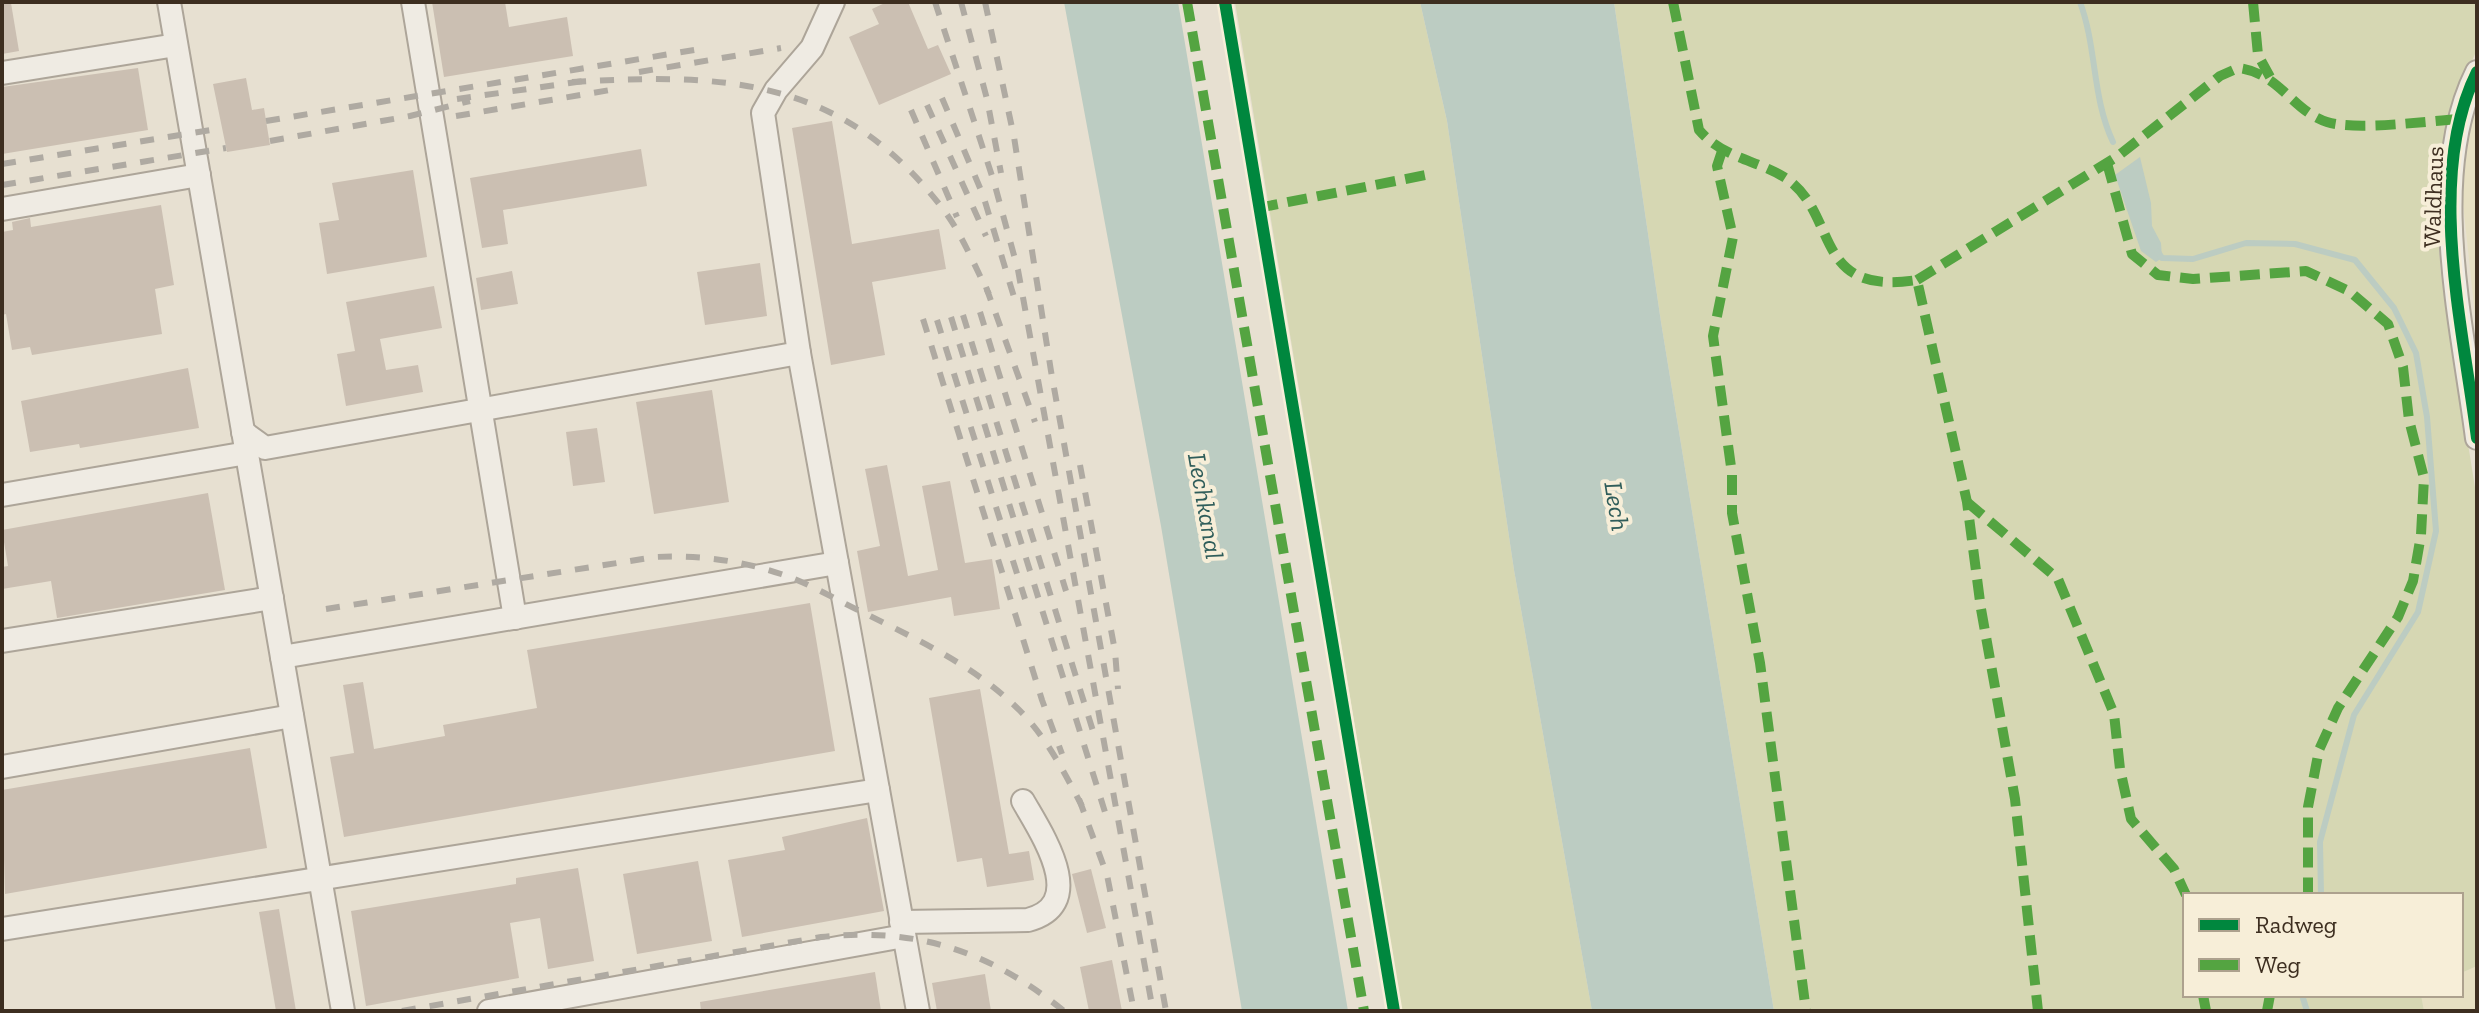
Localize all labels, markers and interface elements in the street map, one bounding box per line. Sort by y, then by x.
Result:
street label: Waldhaus [2417,146,2449,248]
water label: Lechkanal [1181,451,1231,561]
water label: Lech [1597,479,1637,533]
legend [2183,893,2463,997]
text: Radweg [2255,910,2337,939]
text: Weg [2255,950,2301,979]

